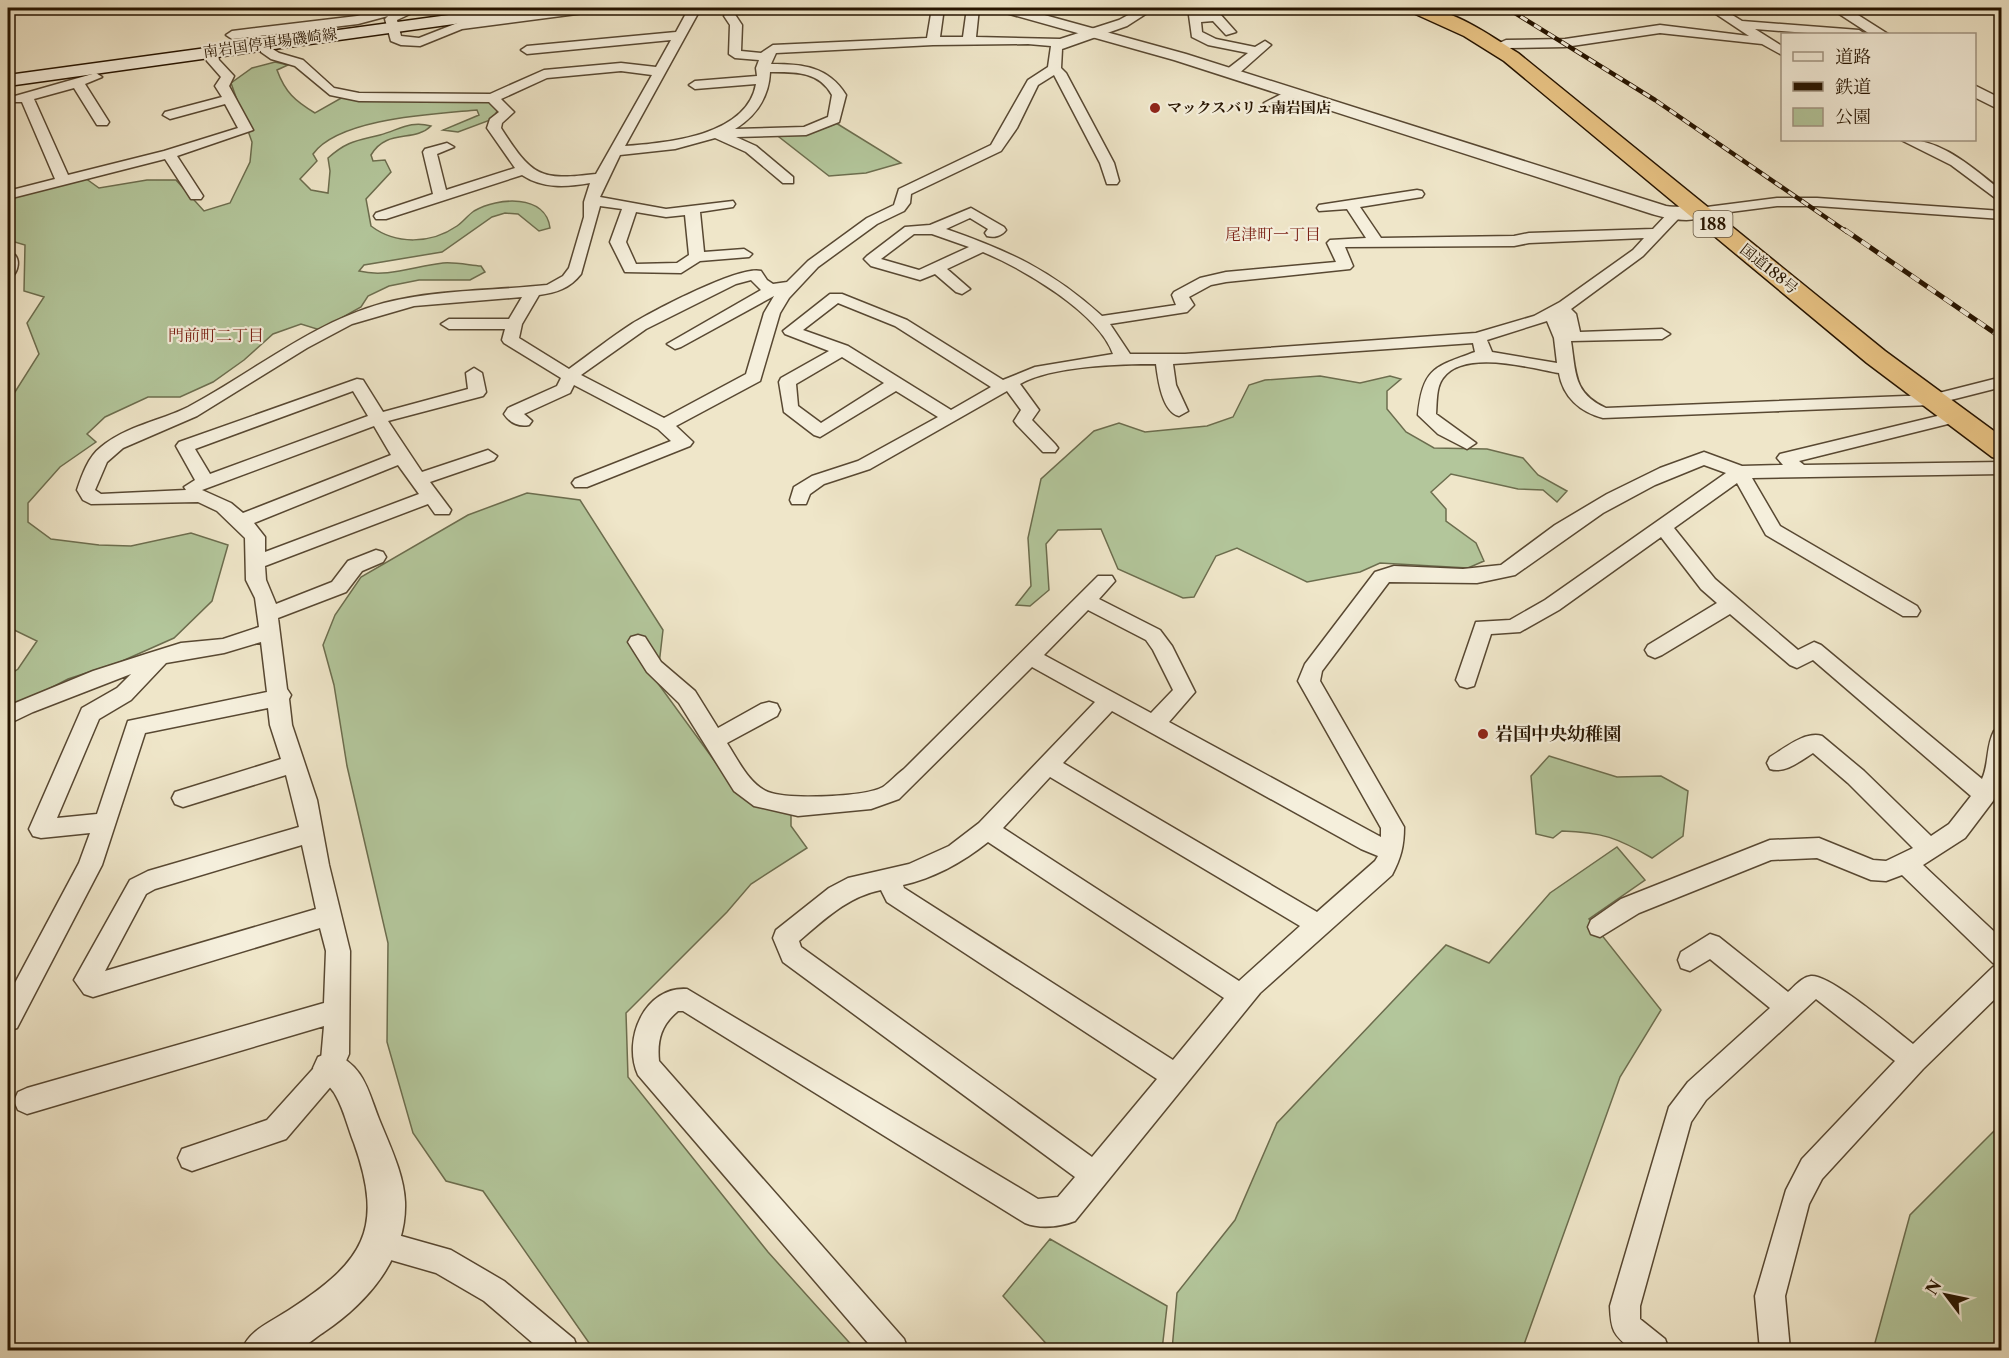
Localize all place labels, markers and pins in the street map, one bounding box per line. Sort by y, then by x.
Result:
place label: マックスバリュ南岩国店 [1167,98,1331,117]
marker: マックスバリュ南岩国店 [1148,101,1162,115]
place label: 岩国中央幼稚園 [1495,723,1621,745]
marker: 岩国中央幼稚園 [1476,727,1490,741]

